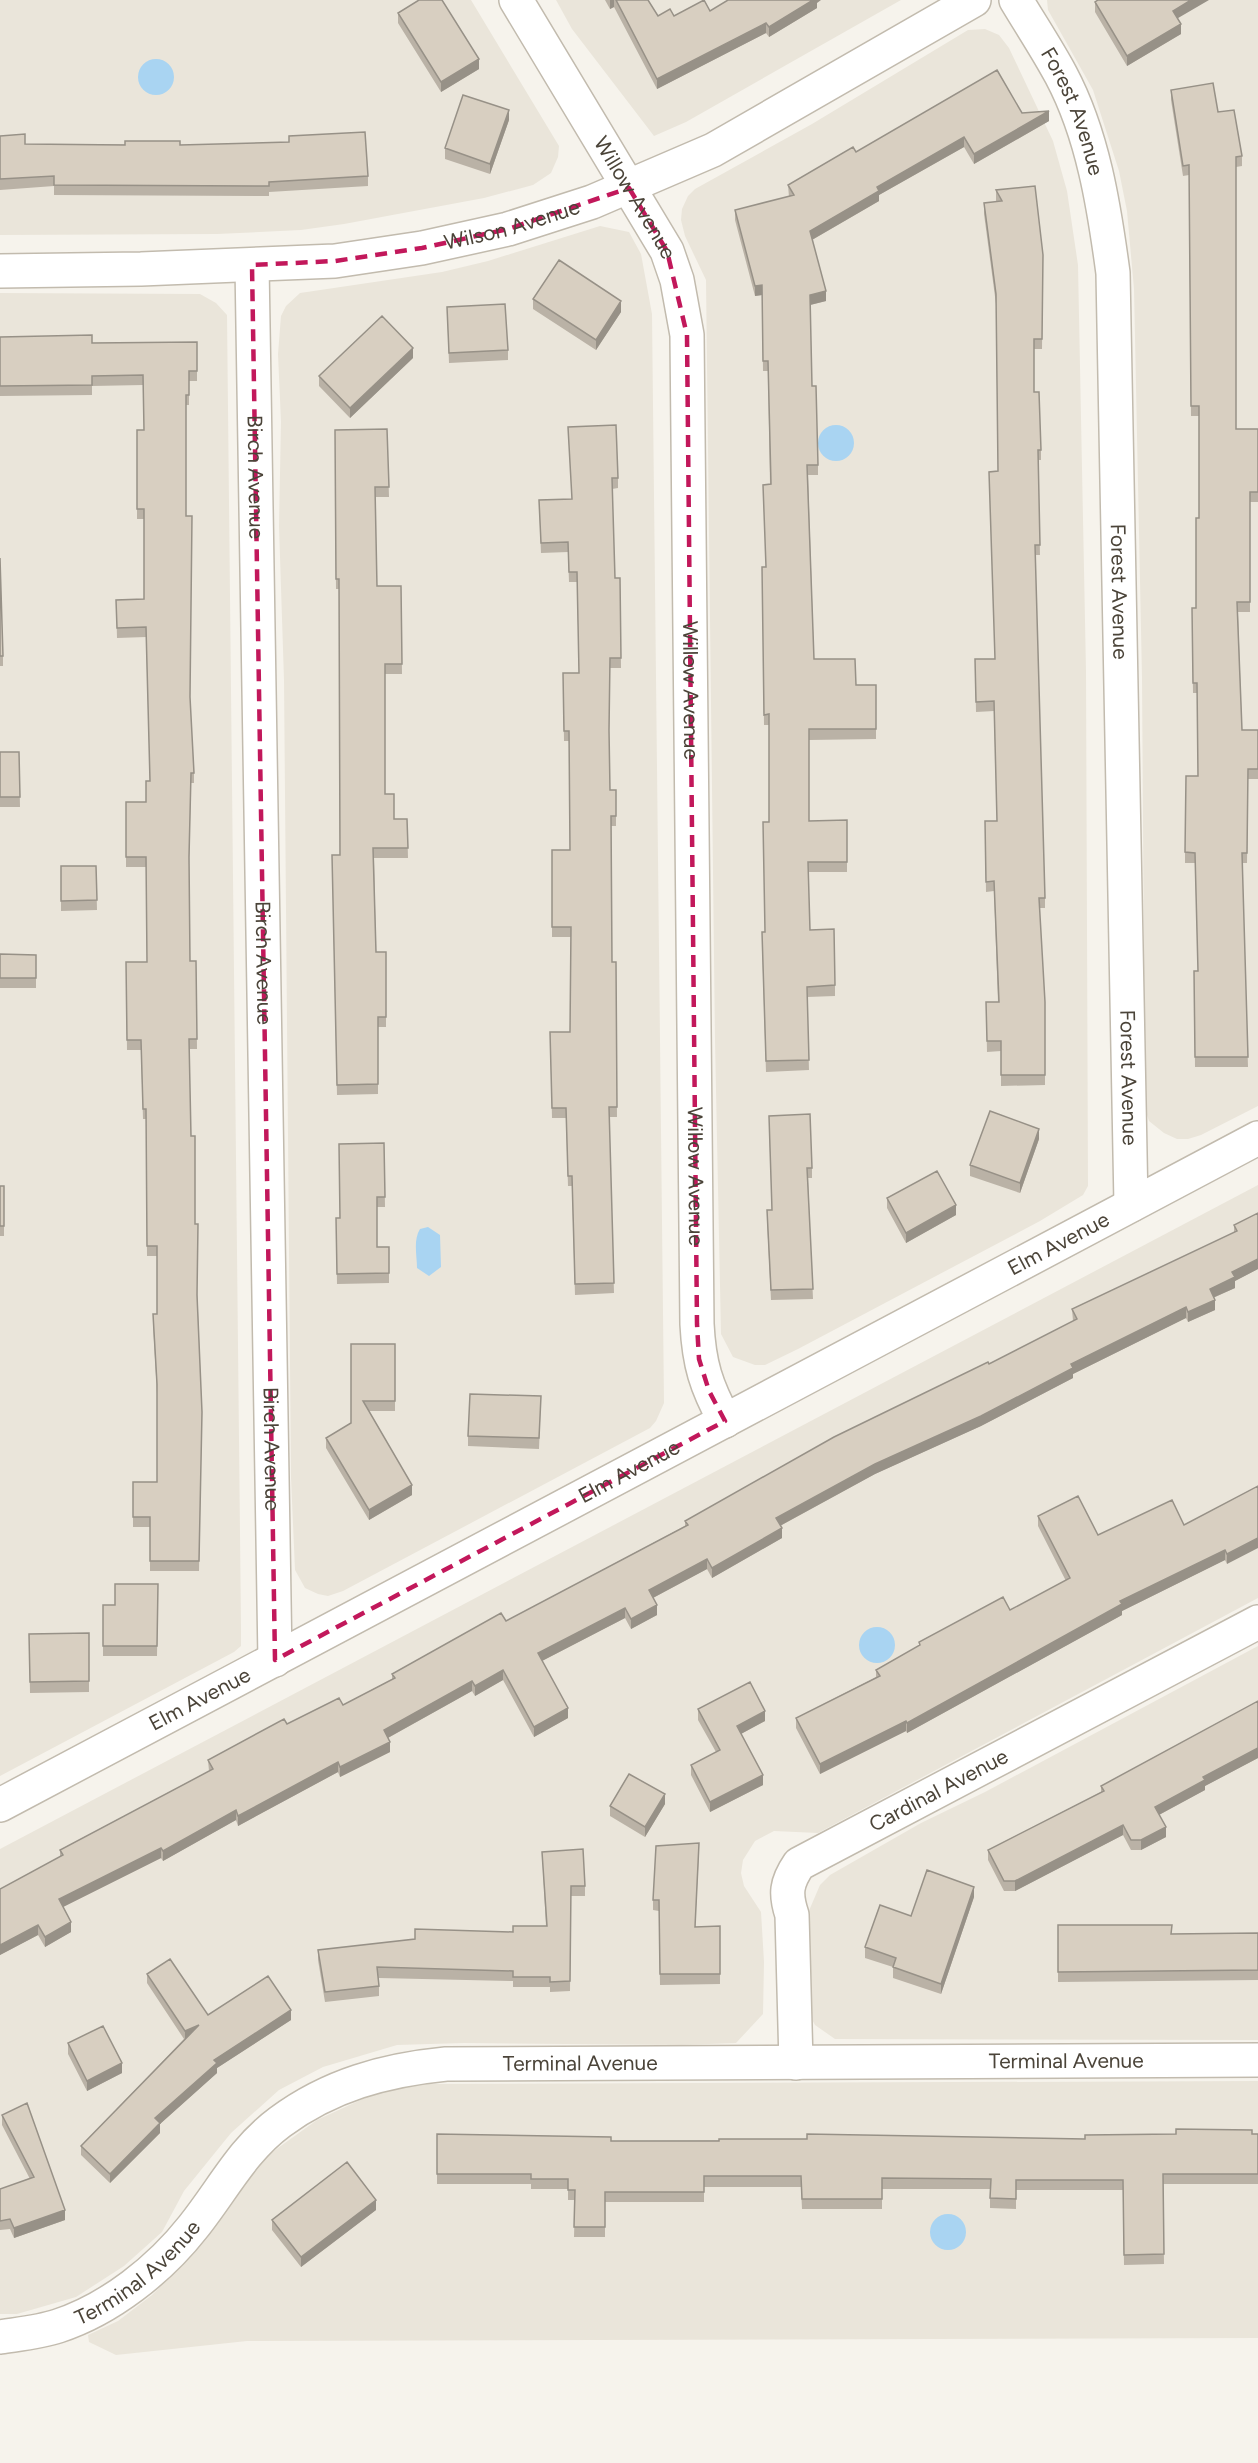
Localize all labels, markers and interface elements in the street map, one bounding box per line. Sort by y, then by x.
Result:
street label: Forest Avenue [1036,43,1109,178]
street label: Willow Avenue [589,132,682,262]
street label: Wilson Avenue [442,194,583,255]
street label: Birch Avenue [242,415,270,539]
street label: Forest Avenue [1106,523,1133,660]
street label: Willow Avenue [678,621,704,760]
street label: Birch Avenue [250,901,278,1025]
street label: Forest Avenue [1115,1009,1143,1146]
street label: Willow Avenue [683,1107,709,1246]
street label: Elm Avenue [1003,1206,1113,1280]
street label: Birch Avenue [258,1387,286,1511]
street label: Elm Avenue [574,1434,684,1508]
street label: Elm Avenue [144,1662,254,1736]
street label: Cardinal Avenue [865,1743,1012,1837]
street label: Terminal Avenue [989,2048,1144,2073]
street label: Terminal Avenue [503,2050,658,2076]
street label: Terminal Avenue [71,2215,205,2330]

